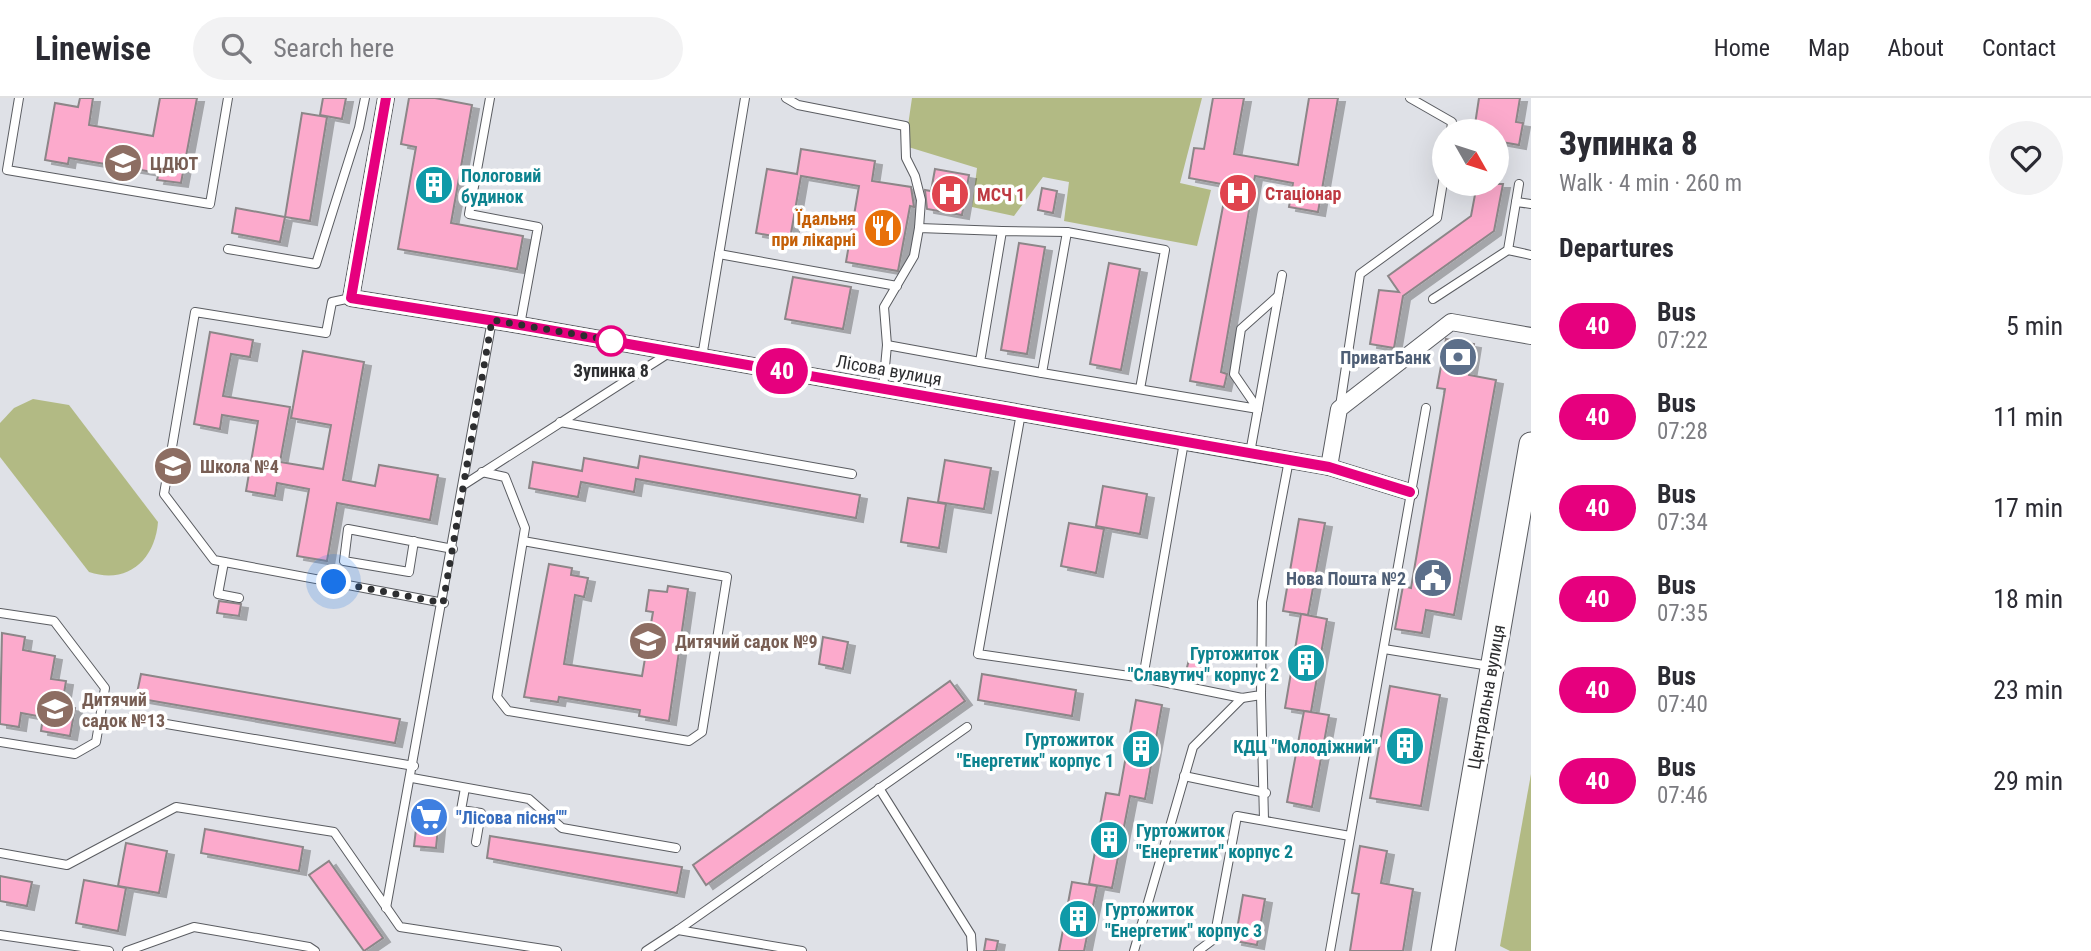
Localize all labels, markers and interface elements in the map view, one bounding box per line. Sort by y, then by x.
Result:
search box [193,17,683,80]
text: Linewise [35,29,151,68]
icon: search [217,29,255,67]
text: Search here [273,33,394,63]
text: Home [1714,34,1770,62]
text: Map [1808,34,1850,62]
text: About [1888,34,1944,62]
text: Contact [1982,34,2056,62]
north arrow [1432,119,1508,196]
map controls [1432,119,1509,196]
button: heart [1989,121,2063,195]
text: Зупинка 8 [1559,124,1698,163]
school or university icon: ЦДЮТ [102,142,144,184]
place label: ЦДЮТ [150,153,198,174]
building icon: Пологовий будинок [413,164,455,206]
place label: Пологовий будинок [461,165,541,207]
text: Walk · 4 min · 260 m [1559,170,1742,197]
hospital icon: Стаціонар [1217,172,1259,214]
hospital icon: МСЧ 1 [929,173,971,215]
place label: Стаціонар [1265,183,1341,204]
place label: МСЧ 1 [977,184,1025,205]
restaurant icon: Їдальня при лікарні [862,207,904,249]
place label: Їдальня при лікарні [771,208,856,250]
text: Departures [1559,233,1674,263]
text: Bus [1657,297,1696,327]
text: 5 min [2006,311,2063,341]
text: 40 [1585,312,1610,340]
marker: Зупинка 8 [596,326,626,356]
text: 07:22 [1657,327,1708,354]
bank icon: ПриватБанк [1437,336,1479,378]
place label: ПриватБанк [1340,347,1431,368]
line badge: 40 [750,348,814,394]
street label: Лісова вулиця [834,350,944,390]
text: 40 [770,357,794,385]
place label: Зупинка 8 [573,360,649,381]
text: Bus [1657,388,1696,418]
text: 11 min [1993,402,2063,432]
text: 40 [1585,403,1610,431]
text: 07:28 [1657,418,1708,445]
school or university icon: Школа №4 [152,445,194,487]
place label: Школа №4 [200,456,279,477]
text: Bus [1657,479,1696,509]
text: 17 min [1993,493,2063,523]
text: 40 [1585,494,1610,522]
text: 07:34 [1657,509,1708,536]
public building icon: Нова Пошта №2 [1412,557,1454,599]
your location [316,564,351,599]
place label: Нова Пошта №2 [1286,568,1406,589]
text: Bus [1657,570,1696,600]
text: 18 min [1993,584,2063,614]
text: 40 [1585,585,1610,613]
text: 07:35 [1657,600,1708,627]
school or university icon: Дитячий садок №9 [627,620,669,662]
street label: Центральна вулиця [1463,623,1509,771]
place label: Дитячий садок №9 [675,631,818,652]
building icon: Гуртожиток "Славутич" корпус 2 [1285,642,1327,684]
place label: Гуртожиток "Славутич" корпус 2 [1128,643,1279,685]
text: Bus [1657,661,1696,691]
text: 23 min [1993,675,2063,705]
text: 40 [1585,676,1610,704]
school or university icon: Дитячий садок №13 [34,688,76,730]
place label: Дитячий садок №13 [82,689,165,731]
text: 07:40 [1657,691,1708,718]
building icon: КДЦ "Молодіжний" [1384,725,1426,767]
building icon: Гуртожиток "Енергетик" корпус 1 [1120,728,1162,770]
place label: Гуртожиток "Енергетик" корпус 1 [957,729,1114,771]
place label: КДЦ "Молодіжний" [1233,736,1378,757]
text: Bus [1657,752,1696,782]
text: 29 min [1993,766,2063,796]
text: 40 [1585,767,1610,795]
text: 07:46 [1657,782,1708,809]
supermarket icon: "Лісова пісня"" [408,796,450,838]
place label: "Лісова пісня"" [456,807,567,828]
building icon: Гуртожиток "Енергетик" корпус 2 [1088,819,1130,861]
place label: Гуртожиток "Енергетик" корпус 2 [1136,820,1293,862]
building icon: Гуртожиток "Енергетик" корпус 3 [1057,898,1099,940]
place label: Гуртожиток "Енергетик" корпус 3 [1105,899,1262,941]

